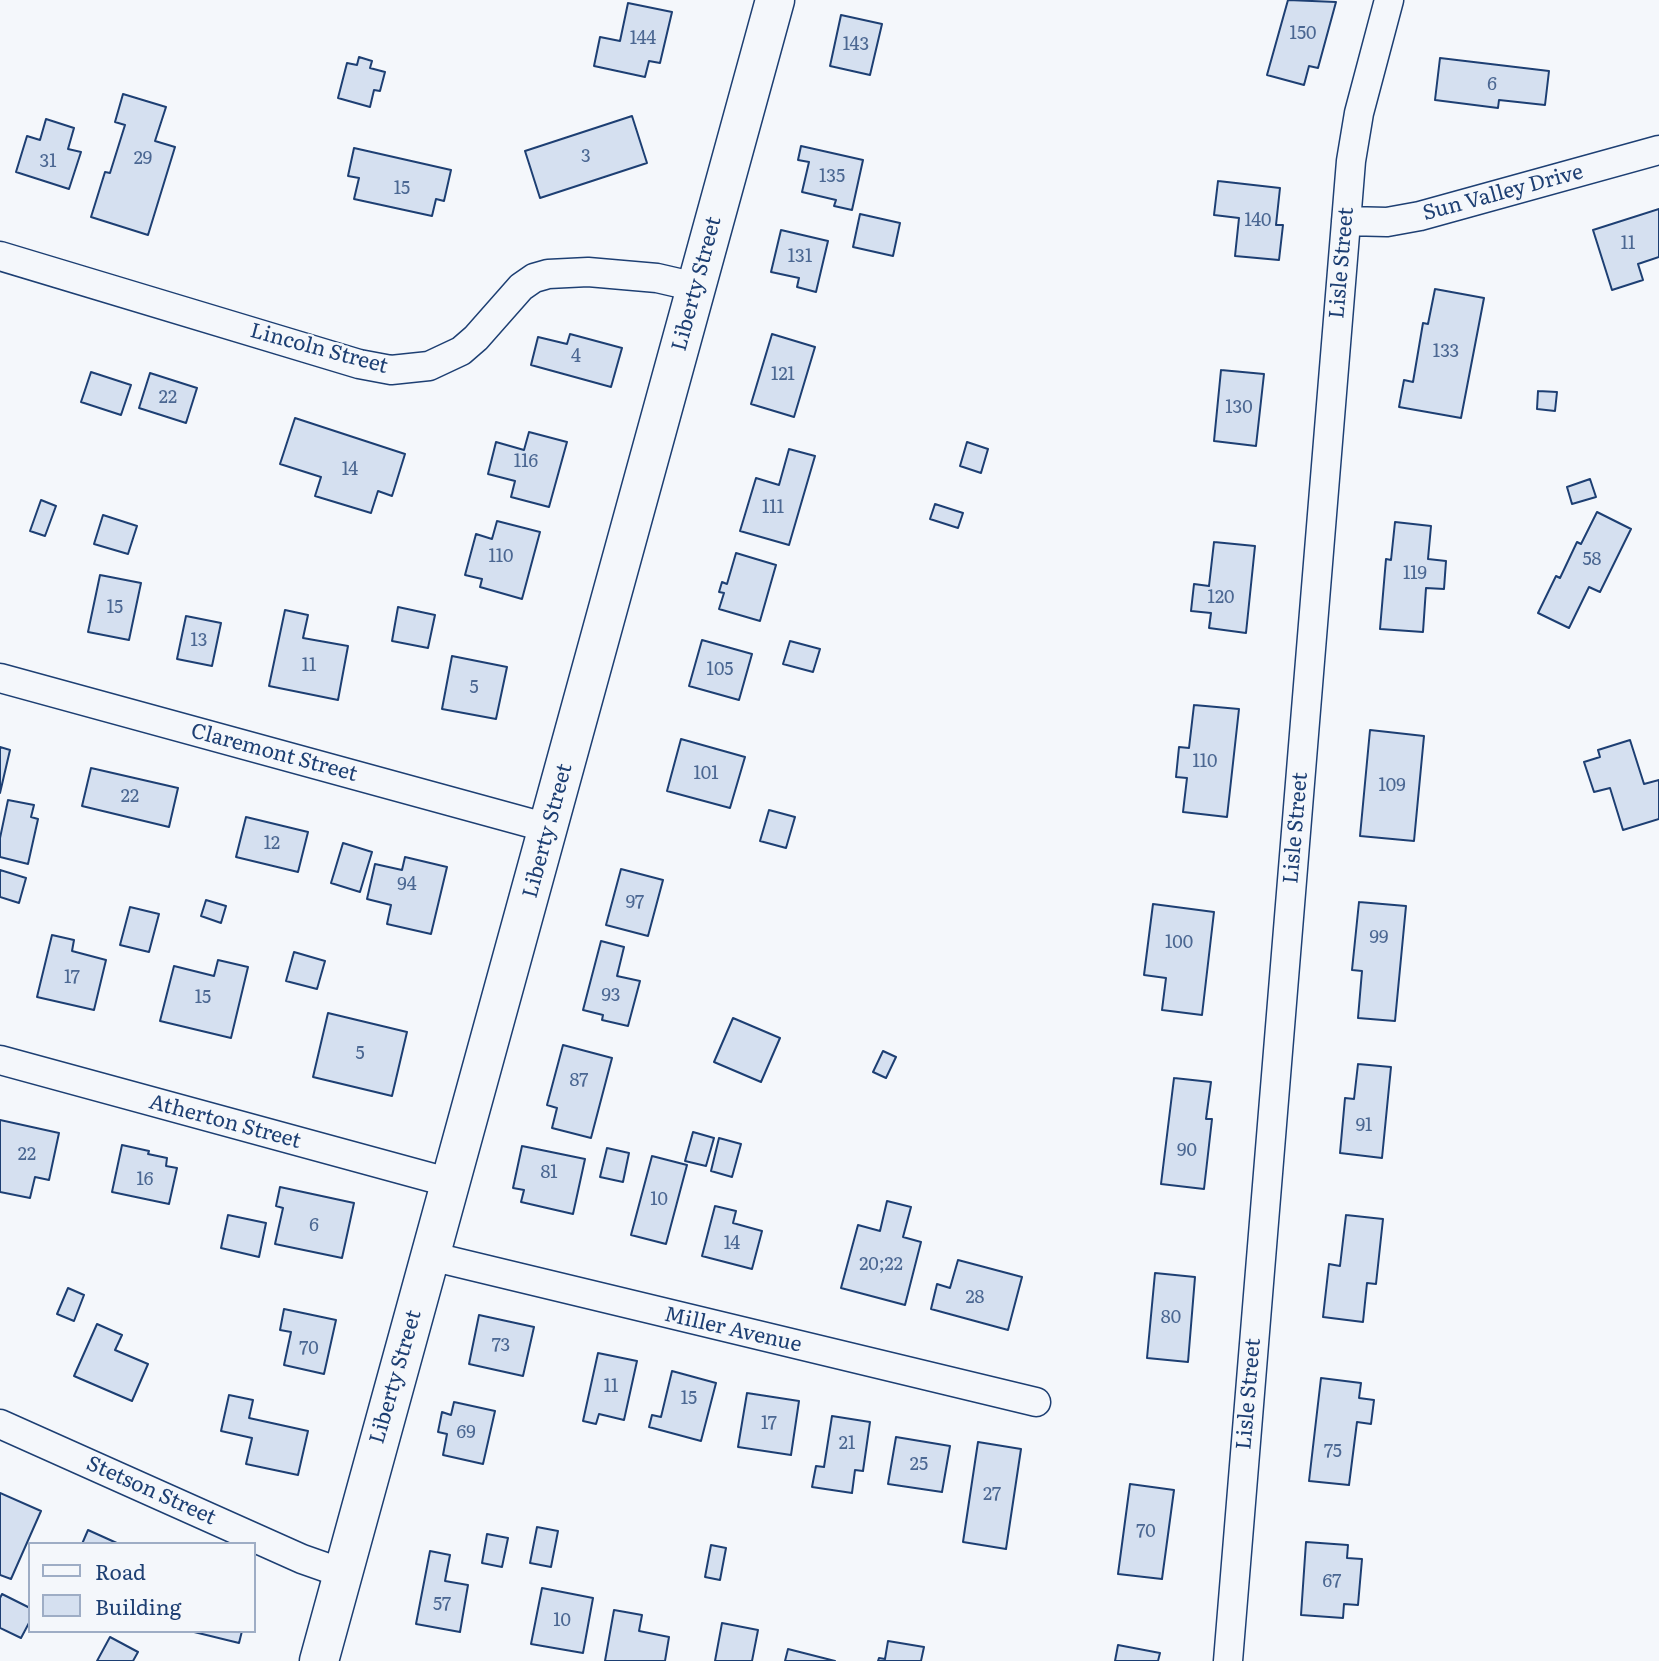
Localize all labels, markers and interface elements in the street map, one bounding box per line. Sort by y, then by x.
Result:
house number: 150 [1290,23,1316,45]
house number: 144 [630,28,656,50]
house number: 143 [843,34,869,56]
house number: 6 [1487,74,1497,96]
house number: 3 [581,146,591,168]
house number: 29 [134,148,152,170]
house number: 31 [39,151,57,173]
street label: Sun Valley Drive [1420,159,1586,227]
house number: 135 [819,166,845,188]
house number: 15 [394,178,410,200]
street label: Lisle Street [1325,206,1359,320]
house number: 140 [1245,210,1271,232]
street label: Liberty Street [667,214,727,354]
house number: 11 [1621,233,1635,255]
house number: 131 [788,246,812,268]
street label: Lincoln Street [247,319,391,379]
house number: 133 [1433,341,1459,363]
house number: 4 [571,346,581,368]
house number: 121 [771,364,795,386]
house number: 22 [159,387,177,409]
house number: 130 [1225,397,1253,419]
house number: 116 [514,451,538,473]
house number: 14 [342,459,358,481]
house number: 111 [762,497,784,519]
house number: 110 [488,546,514,568]
house number: 58 [1582,549,1602,571]
house number: 119 [1403,563,1427,585]
house number: 120 [1208,587,1234,609]
house number: 15 [107,597,123,619]
house number: 13 [190,630,208,652]
house number: 11 [302,655,316,677]
house number: 105 [707,659,733,681]
house number: 5 [469,677,479,699]
street label: Claremont Street [188,719,360,787]
house number: 110 [1192,751,1218,773]
street label: Liberty Street [518,761,578,901]
house number: 101 [693,763,719,785]
street label: Lisle Street [1279,771,1313,885]
house number: 109 [1378,775,1406,797]
house number: 22 [121,786,139,808]
house number: 12 [264,833,280,855]
house number: 94 [397,874,417,896]
house number: 97 [626,892,644,914]
house number: 99 [1370,927,1388,949]
house number: 100 [1165,932,1193,954]
house number: 17 [64,967,80,989]
house number: 93 [601,985,621,1007]
house number: 15 [195,987,211,1009]
house number: 5 [355,1043,365,1065]
house number: 87 [570,1070,588,1092]
street label: Atherton Street [146,1090,304,1154]
house number: 91 [1356,1115,1372,1137]
house number: 90 [1177,1140,1197,1162]
house number: 22 [18,1144,36,1166]
house number: 81 [540,1162,558,1184]
house number: 16 [137,1169,153,1191]
house number: 10 [650,1189,668,1211]
house number: 6 [309,1215,319,1237]
house number: 14 [724,1233,740,1255]
house number: 20;22 [859,1254,903,1276]
house number: 28 [965,1287,985,1309]
street label: Miller Avenue [662,1302,804,1358]
street label: Liberty Street [365,1307,427,1447]
house number: 80 [1161,1307,1181,1329]
house number: 73 [492,1335,510,1357]
street label: Lisle Street [1232,1337,1266,1451]
house number: 70 [299,1338,319,1360]
house number: 11 [604,1376,618,1398]
house number: 15 [681,1388,697,1410]
house number: 17 [761,1413,777,1435]
house number: 69 [456,1422,476,1444]
house number: 21 [839,1433,855,1455]
house number: 75 [1324,1441,1342,1463]
street label: Stetson Street [82,1451,220,1531]
house number: 25 [910,1454,928,1476]
house number: 27 [983,1484,1001,1506]
house number: 70 [1136,1521,1156,1543]
legend [28,1542,256,1633]
text: Road [95,1555,146,1586]
house number: 67 [1323,1571,1341,1593]
text: Building [95,1590,181,1621]
house number: 57 [433,1594,451,1616]
house number: 10 [553,1610,571,1632]

